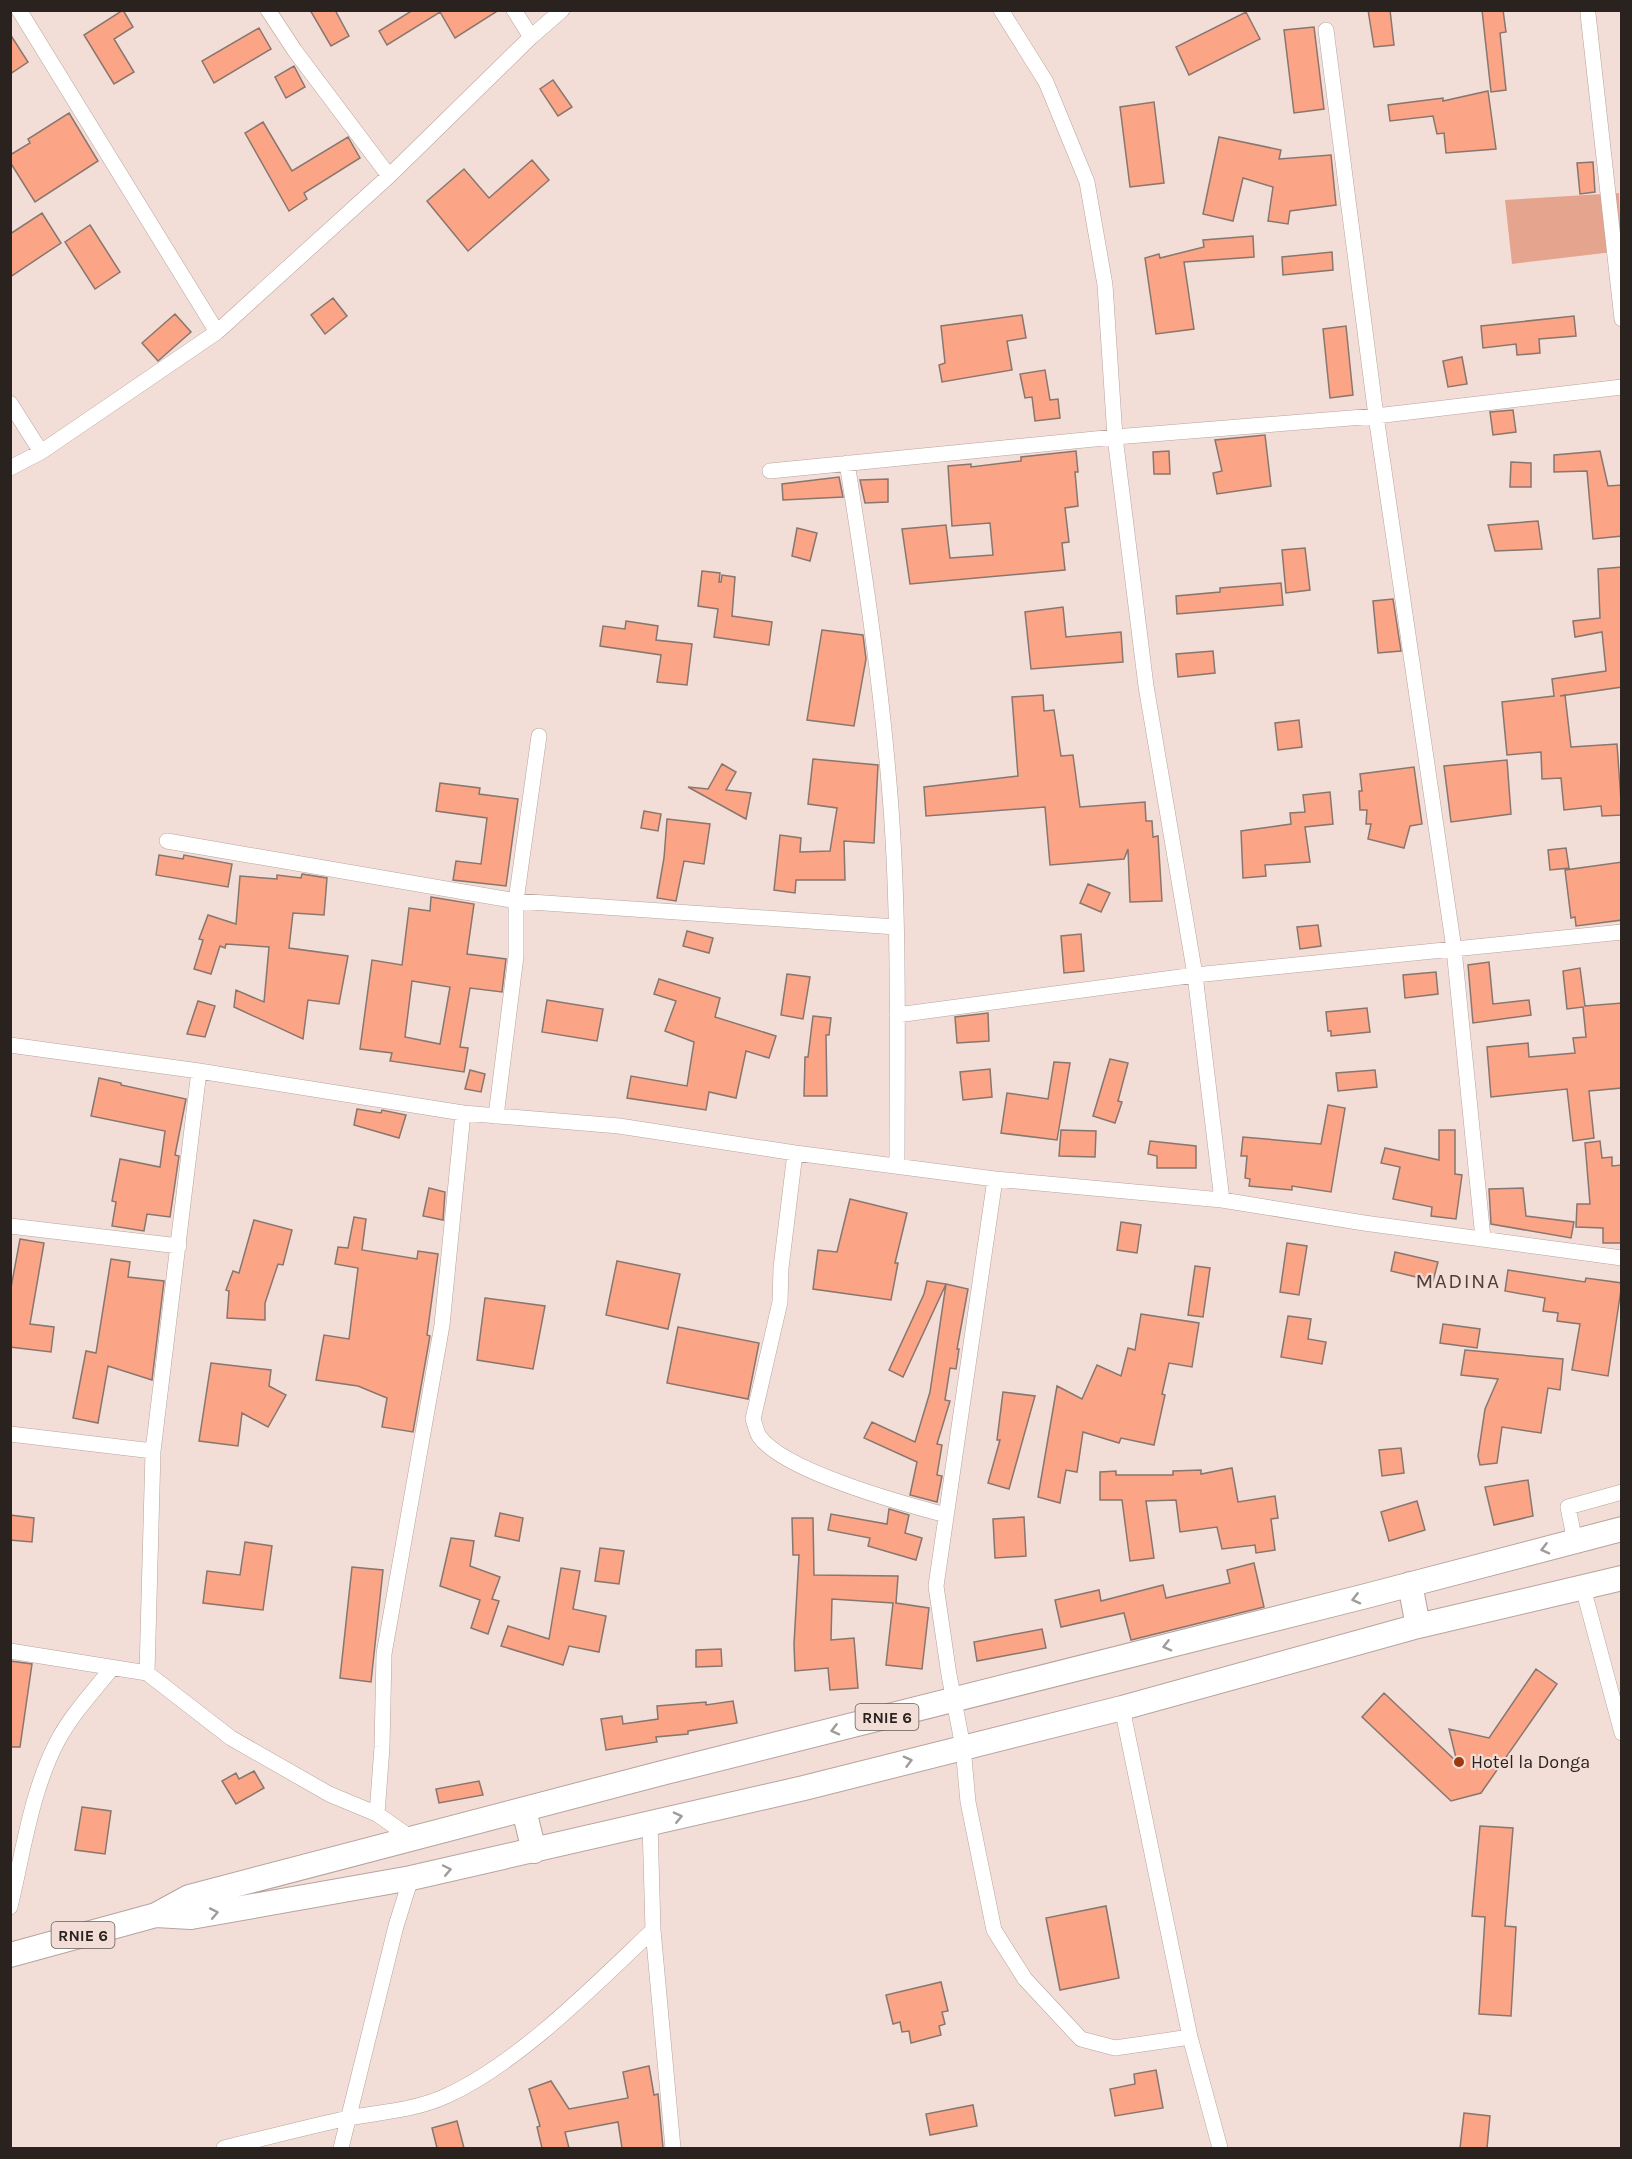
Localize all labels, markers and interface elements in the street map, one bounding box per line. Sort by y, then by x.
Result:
district label: MADINA [1415,1269,1501,1293]
one-way arrow [1540,1542,1550,1555]
one-way arrow [1351,1591,1361,1604]
one-way arrow [1162,1638,1172,1651]
road number: RNIE 6 [856,1704,918,1730]
one-way arrow [830,1722,840,1735]
place label: Hotel la Donga [1471,1751,1590,1773]
marker: Hotel la Donga [1452,1755,1466,1769]
one-way arrow [902,1756,913,1768]
one-way arrow [673,1811,683,1824]
one-way arrow [442,1865,452,1878]
one-way arrow [209,1907,219,1920]
road number: RNIE 6 [52,1922,115,1948]

